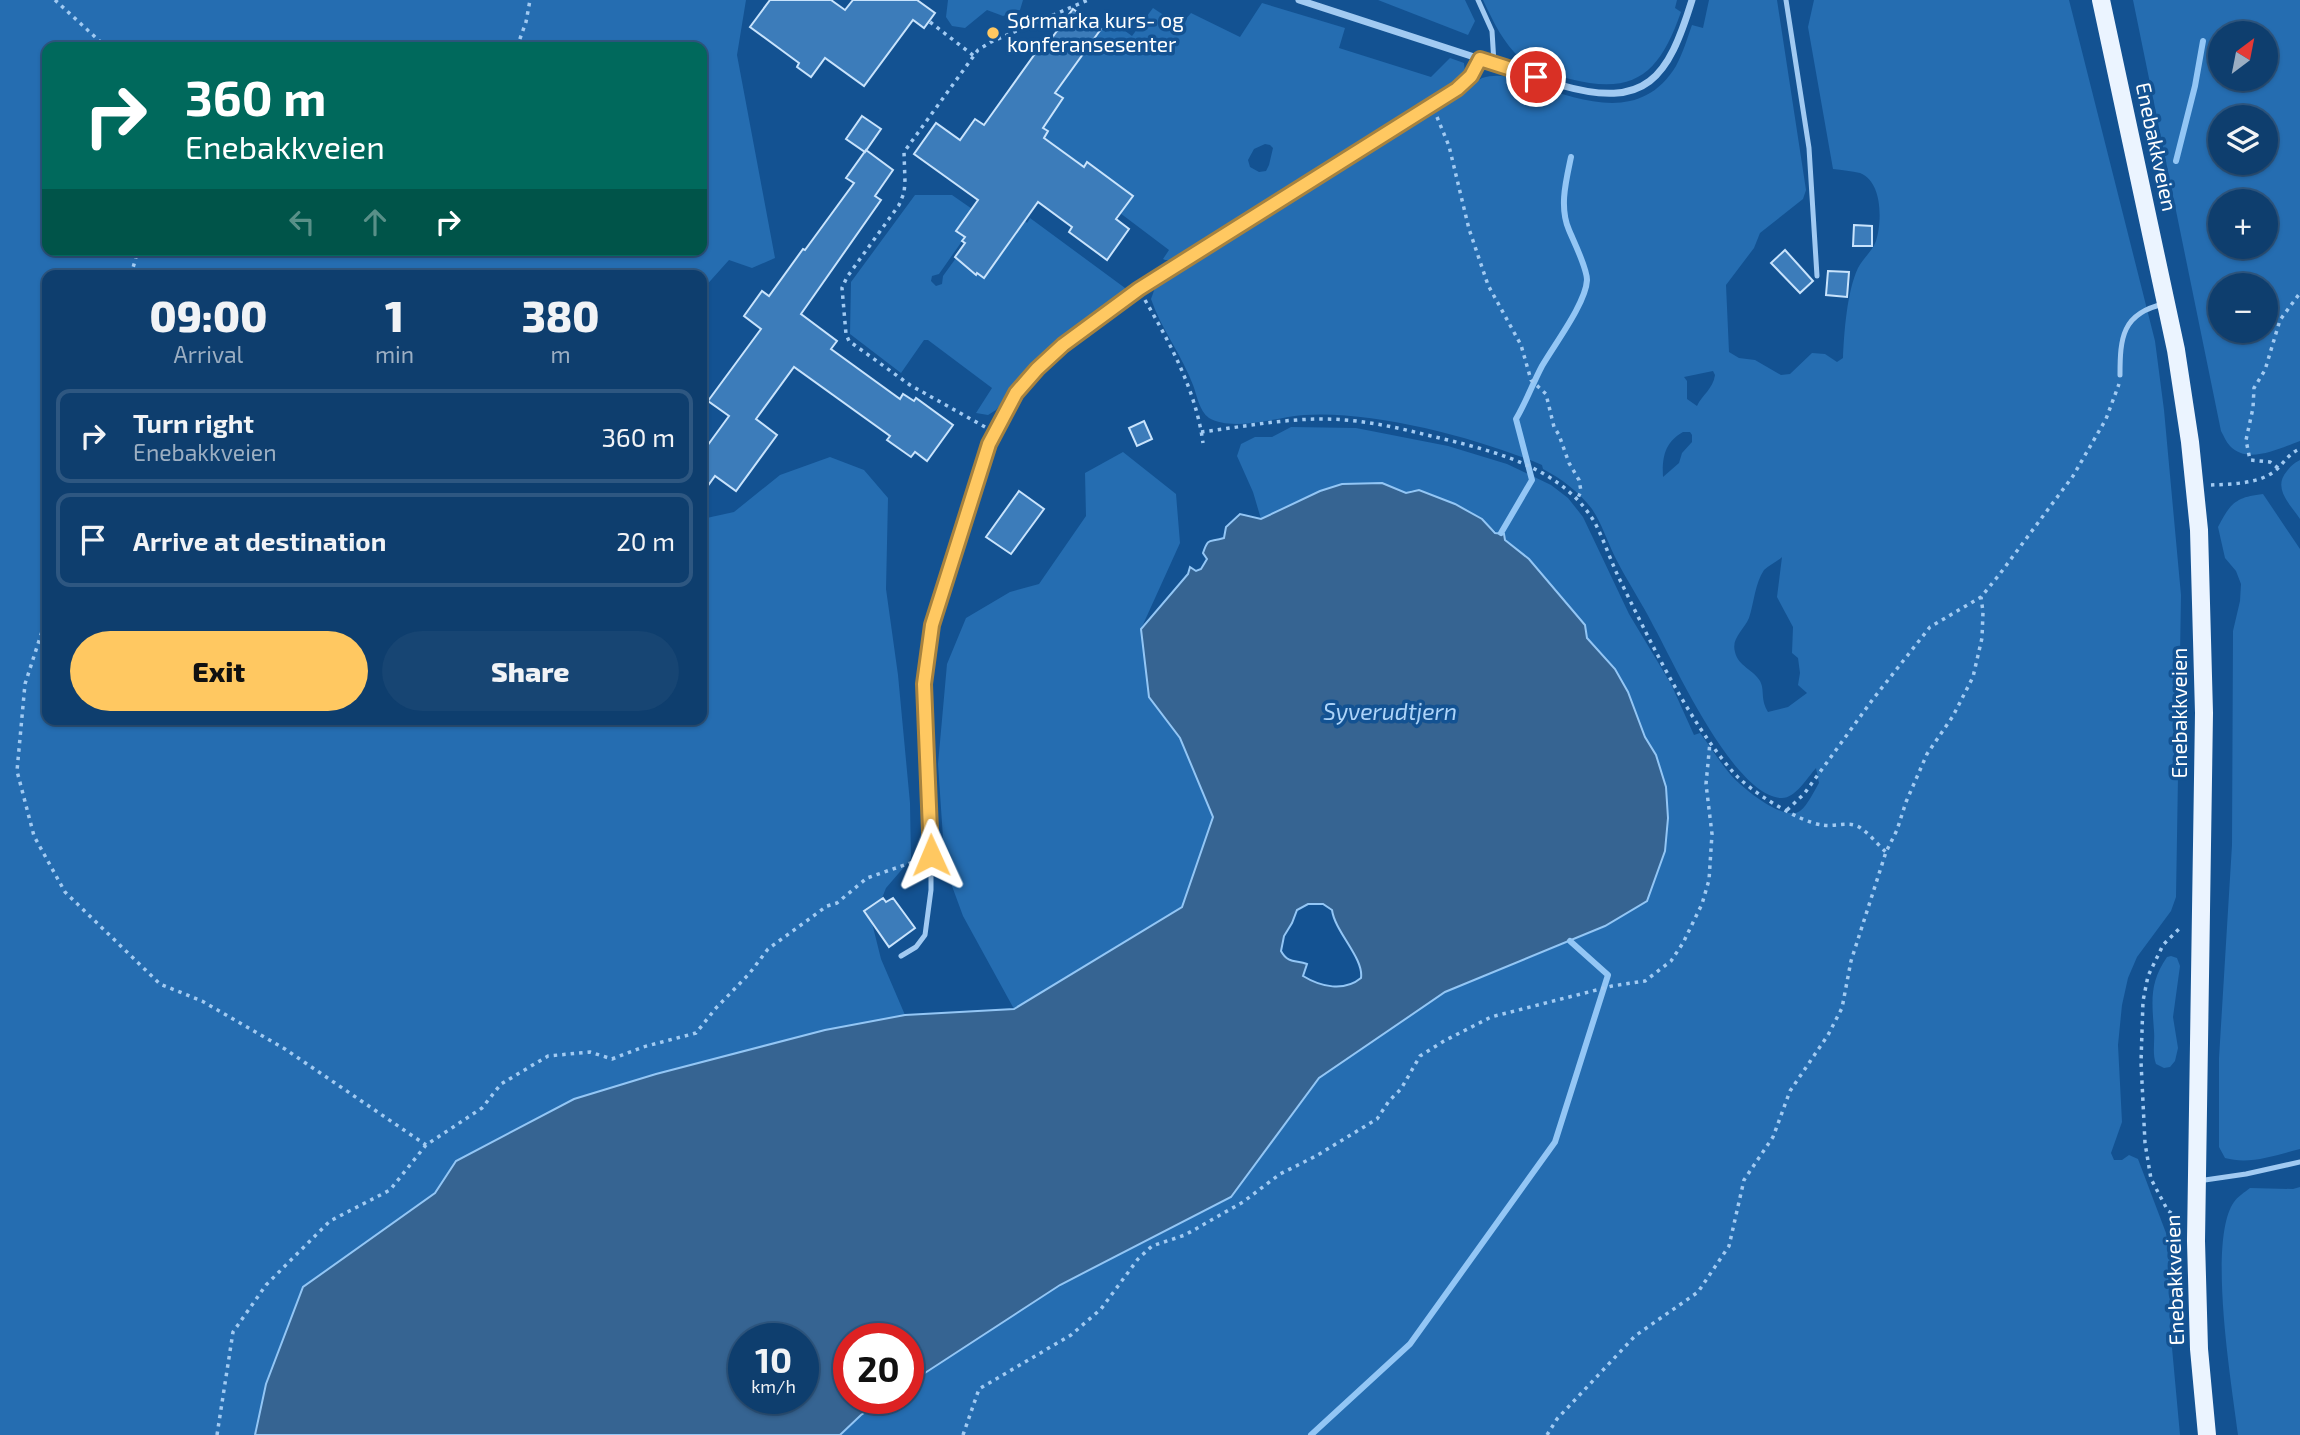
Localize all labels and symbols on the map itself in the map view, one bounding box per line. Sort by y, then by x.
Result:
place label: Sørmarka kurs- og konferansesenter [1007,7,1184,56]
north arrow [2208,21,2278,91]
marker: Sørmarka kurs- og konferansesenter [985,25,1001,41]
pin [1506,47,1566,107]
street label: Enebakkveien [2132,80,2183,213]
street label: Enebakkveien [2166,647,2191,779]
water label: Syverudtjern [1323,697,1457,725]
position arrow [894,818,968,892]
street label: Enebakkveien [2159,1214,2188,1346]
speed limit sign: 20 [833,1323,924,1414]

